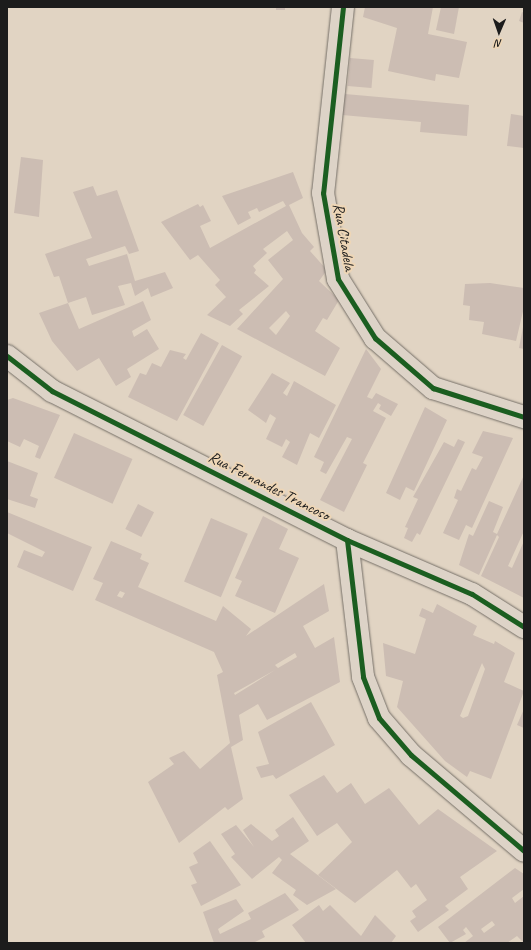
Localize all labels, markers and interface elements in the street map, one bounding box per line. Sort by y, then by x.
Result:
north arrow [479,12,519,52]
text: N [495,37,502,51]
street label: Rua Citadela [329,202,359,272]
street label: Rua Fernandes Trancoso [206,447,332,525]

